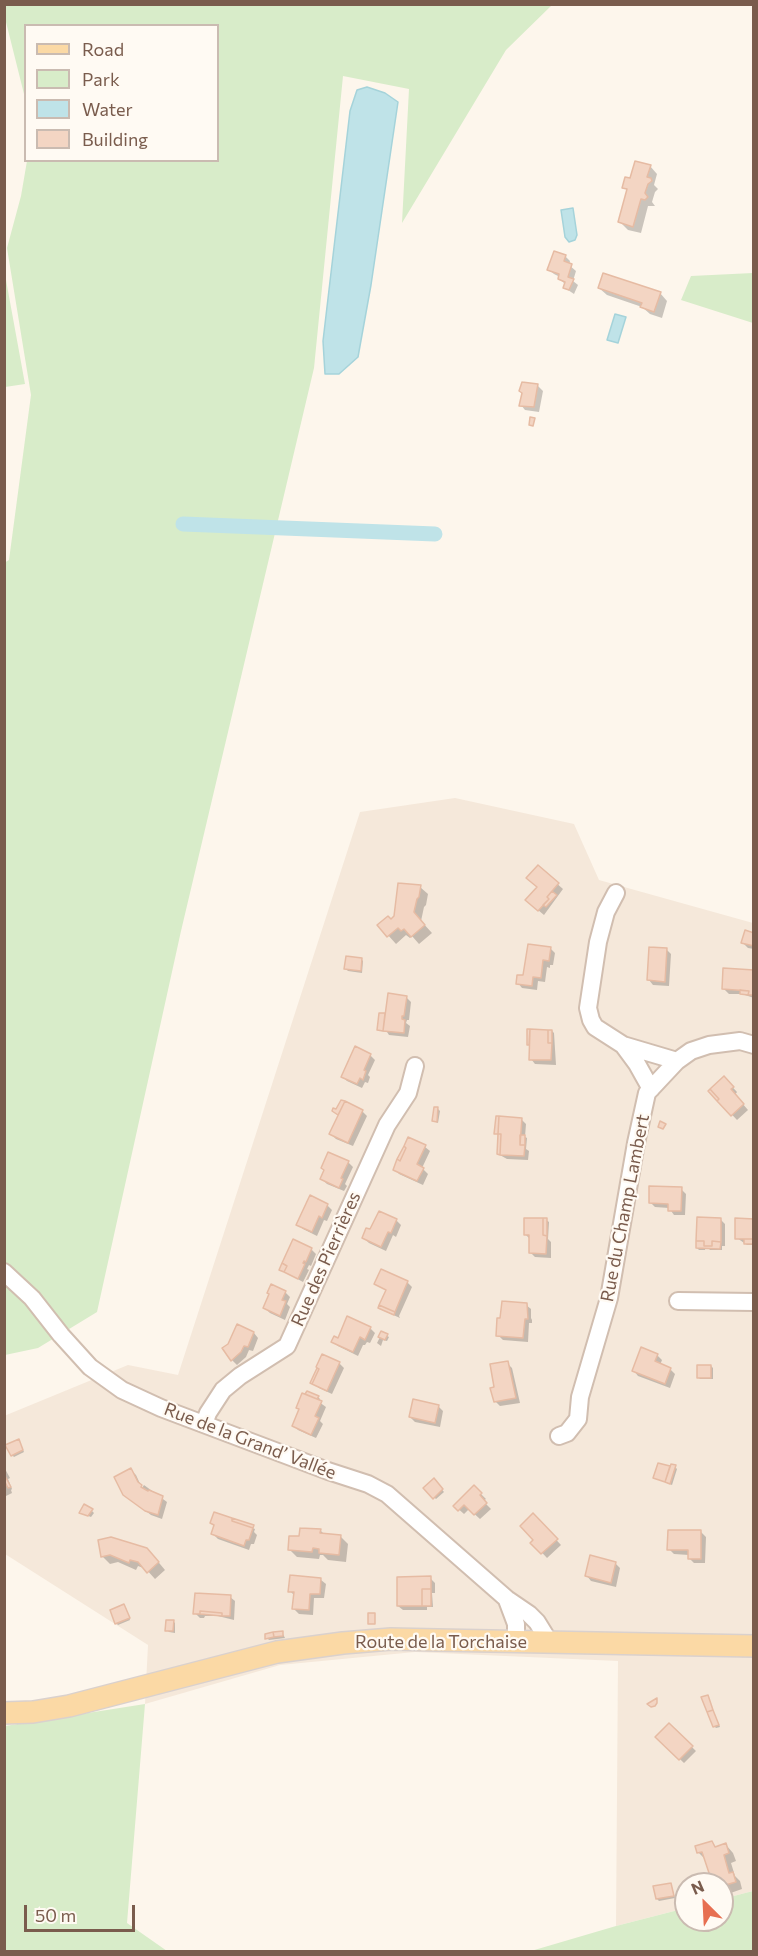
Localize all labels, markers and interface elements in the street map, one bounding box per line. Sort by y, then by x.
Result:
legend [24,24,219,162]
text: Road [82,38,124,60]
text: Park [82,68,120,90]
text: Water [82,98,133,120]
text: Building [82,128,148,150]
street label: Rue du Champ Lambert [596,1112,654,1304]
street label: Rue des Pierrières [287,1188,365,1330]
street label: Rue de la Grand’ Vallée [161,1398,339,1484]
street label: Route de la Torchaise [355,1631,527,1653]
north arrow [674,1872,734,1932]
text: N [688,1876,707,1898]
scale bar [27,1893,138,1931]
text: 50 m [35,1904,76,1926]

